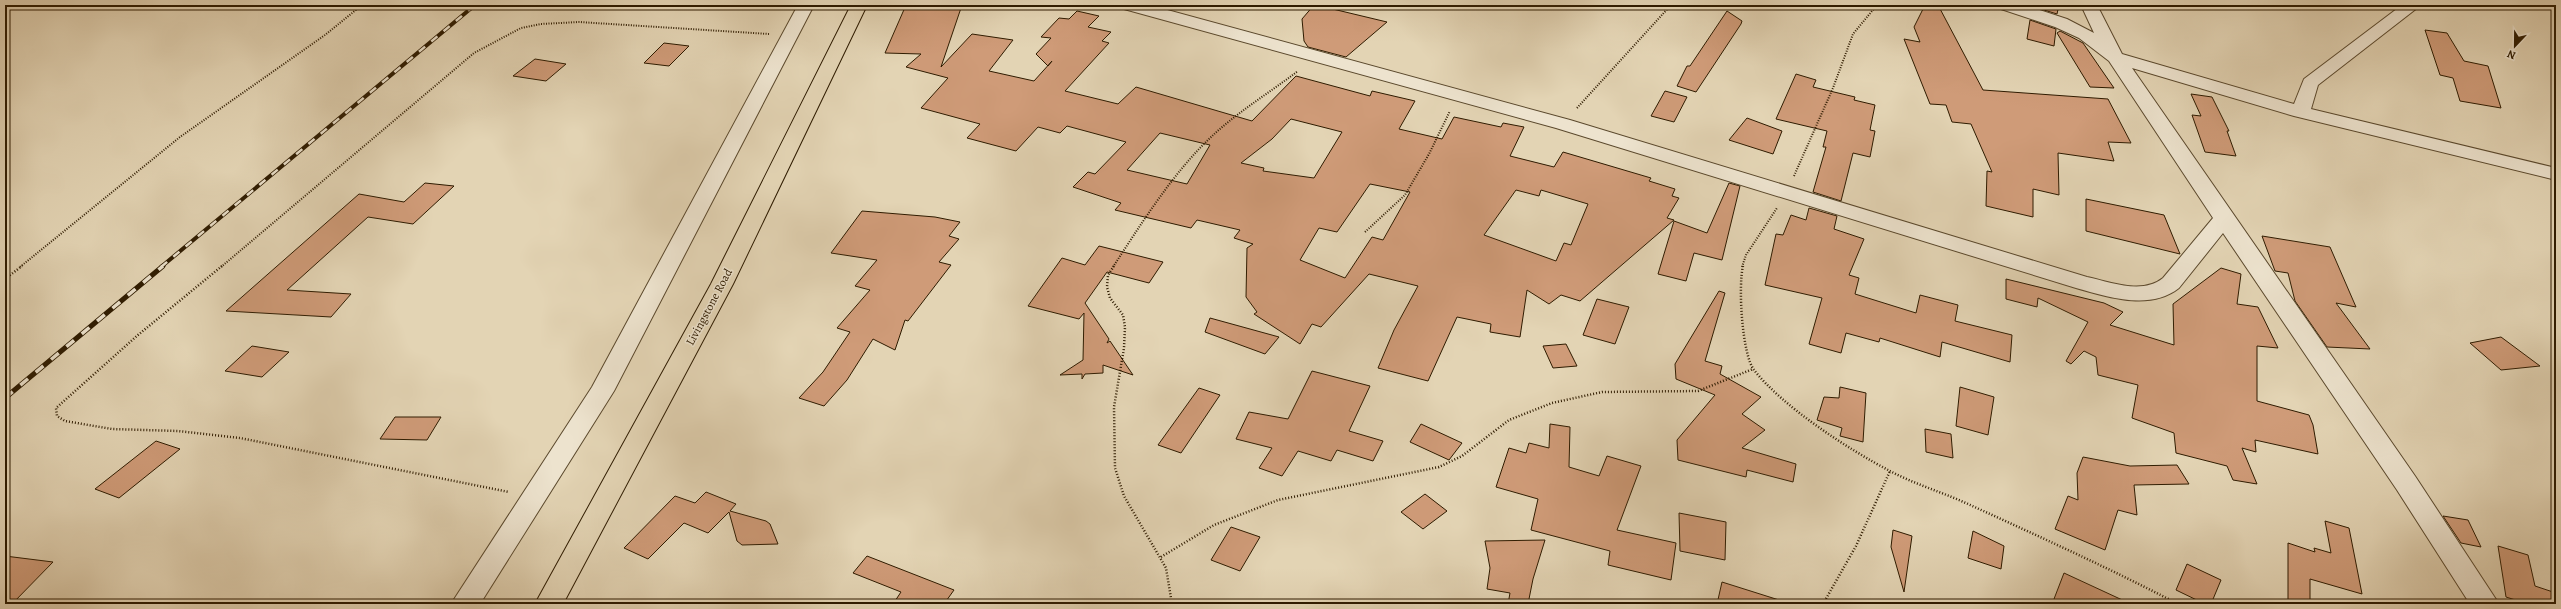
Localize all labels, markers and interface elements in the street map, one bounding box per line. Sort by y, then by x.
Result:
north arrow [2495,26,2535,66]
text: N [2505,46,2518,63]
street label: Livingstone Road [682,265,736,348]

